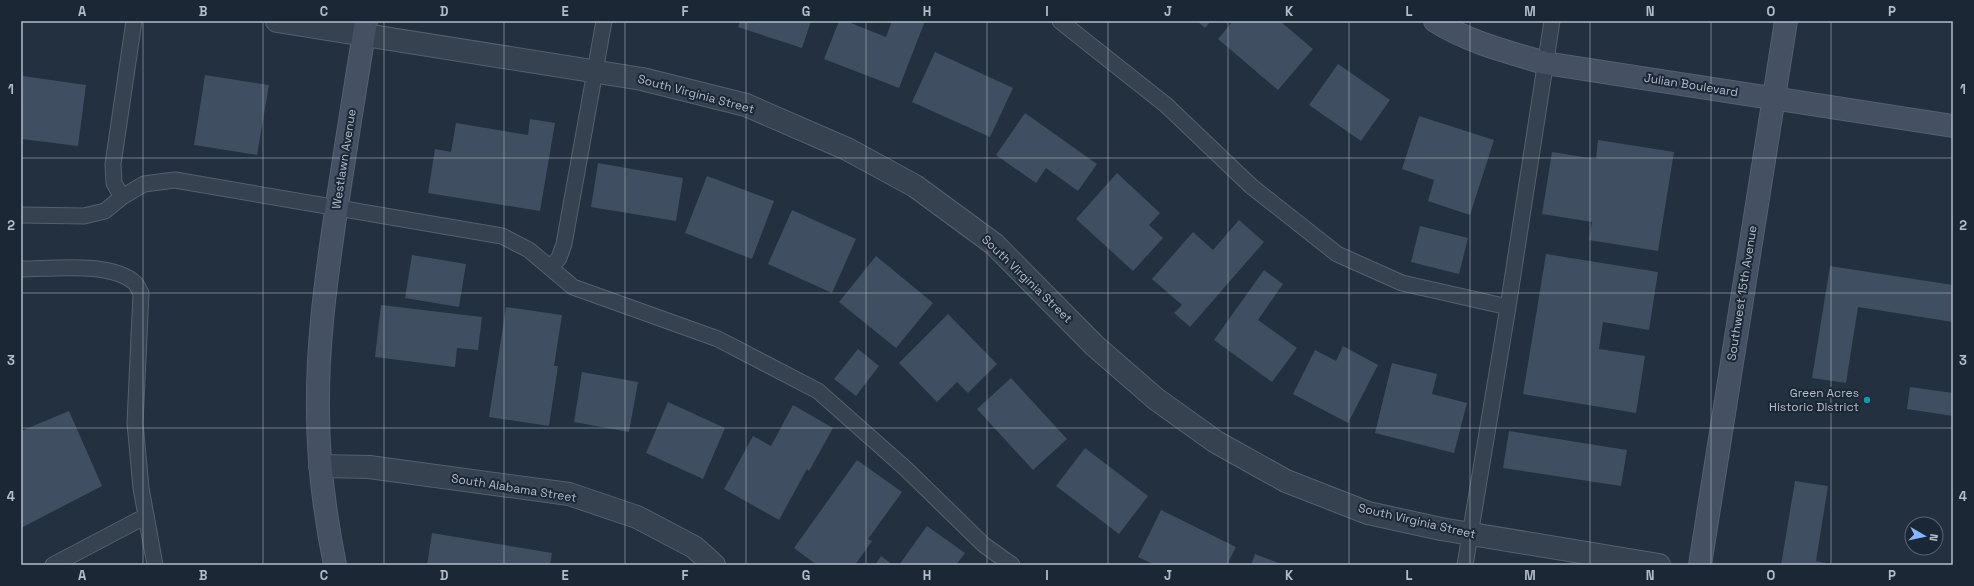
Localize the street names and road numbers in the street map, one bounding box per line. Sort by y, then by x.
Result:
street label: Julian Boulevard [1643,70,1739,100]
street label: South Virginia Street [636,71,756,117]
street label: Westlawn Avenue [328,108,360,210]
street label: Southwest 15th Avenue [1723,224,1761,362]
street label: South Virginia Street [978,232,1076,326]
street label: South Alabama Street [450,470,578,506]
street label: South Virginia Street [1357,500,1477,542]

